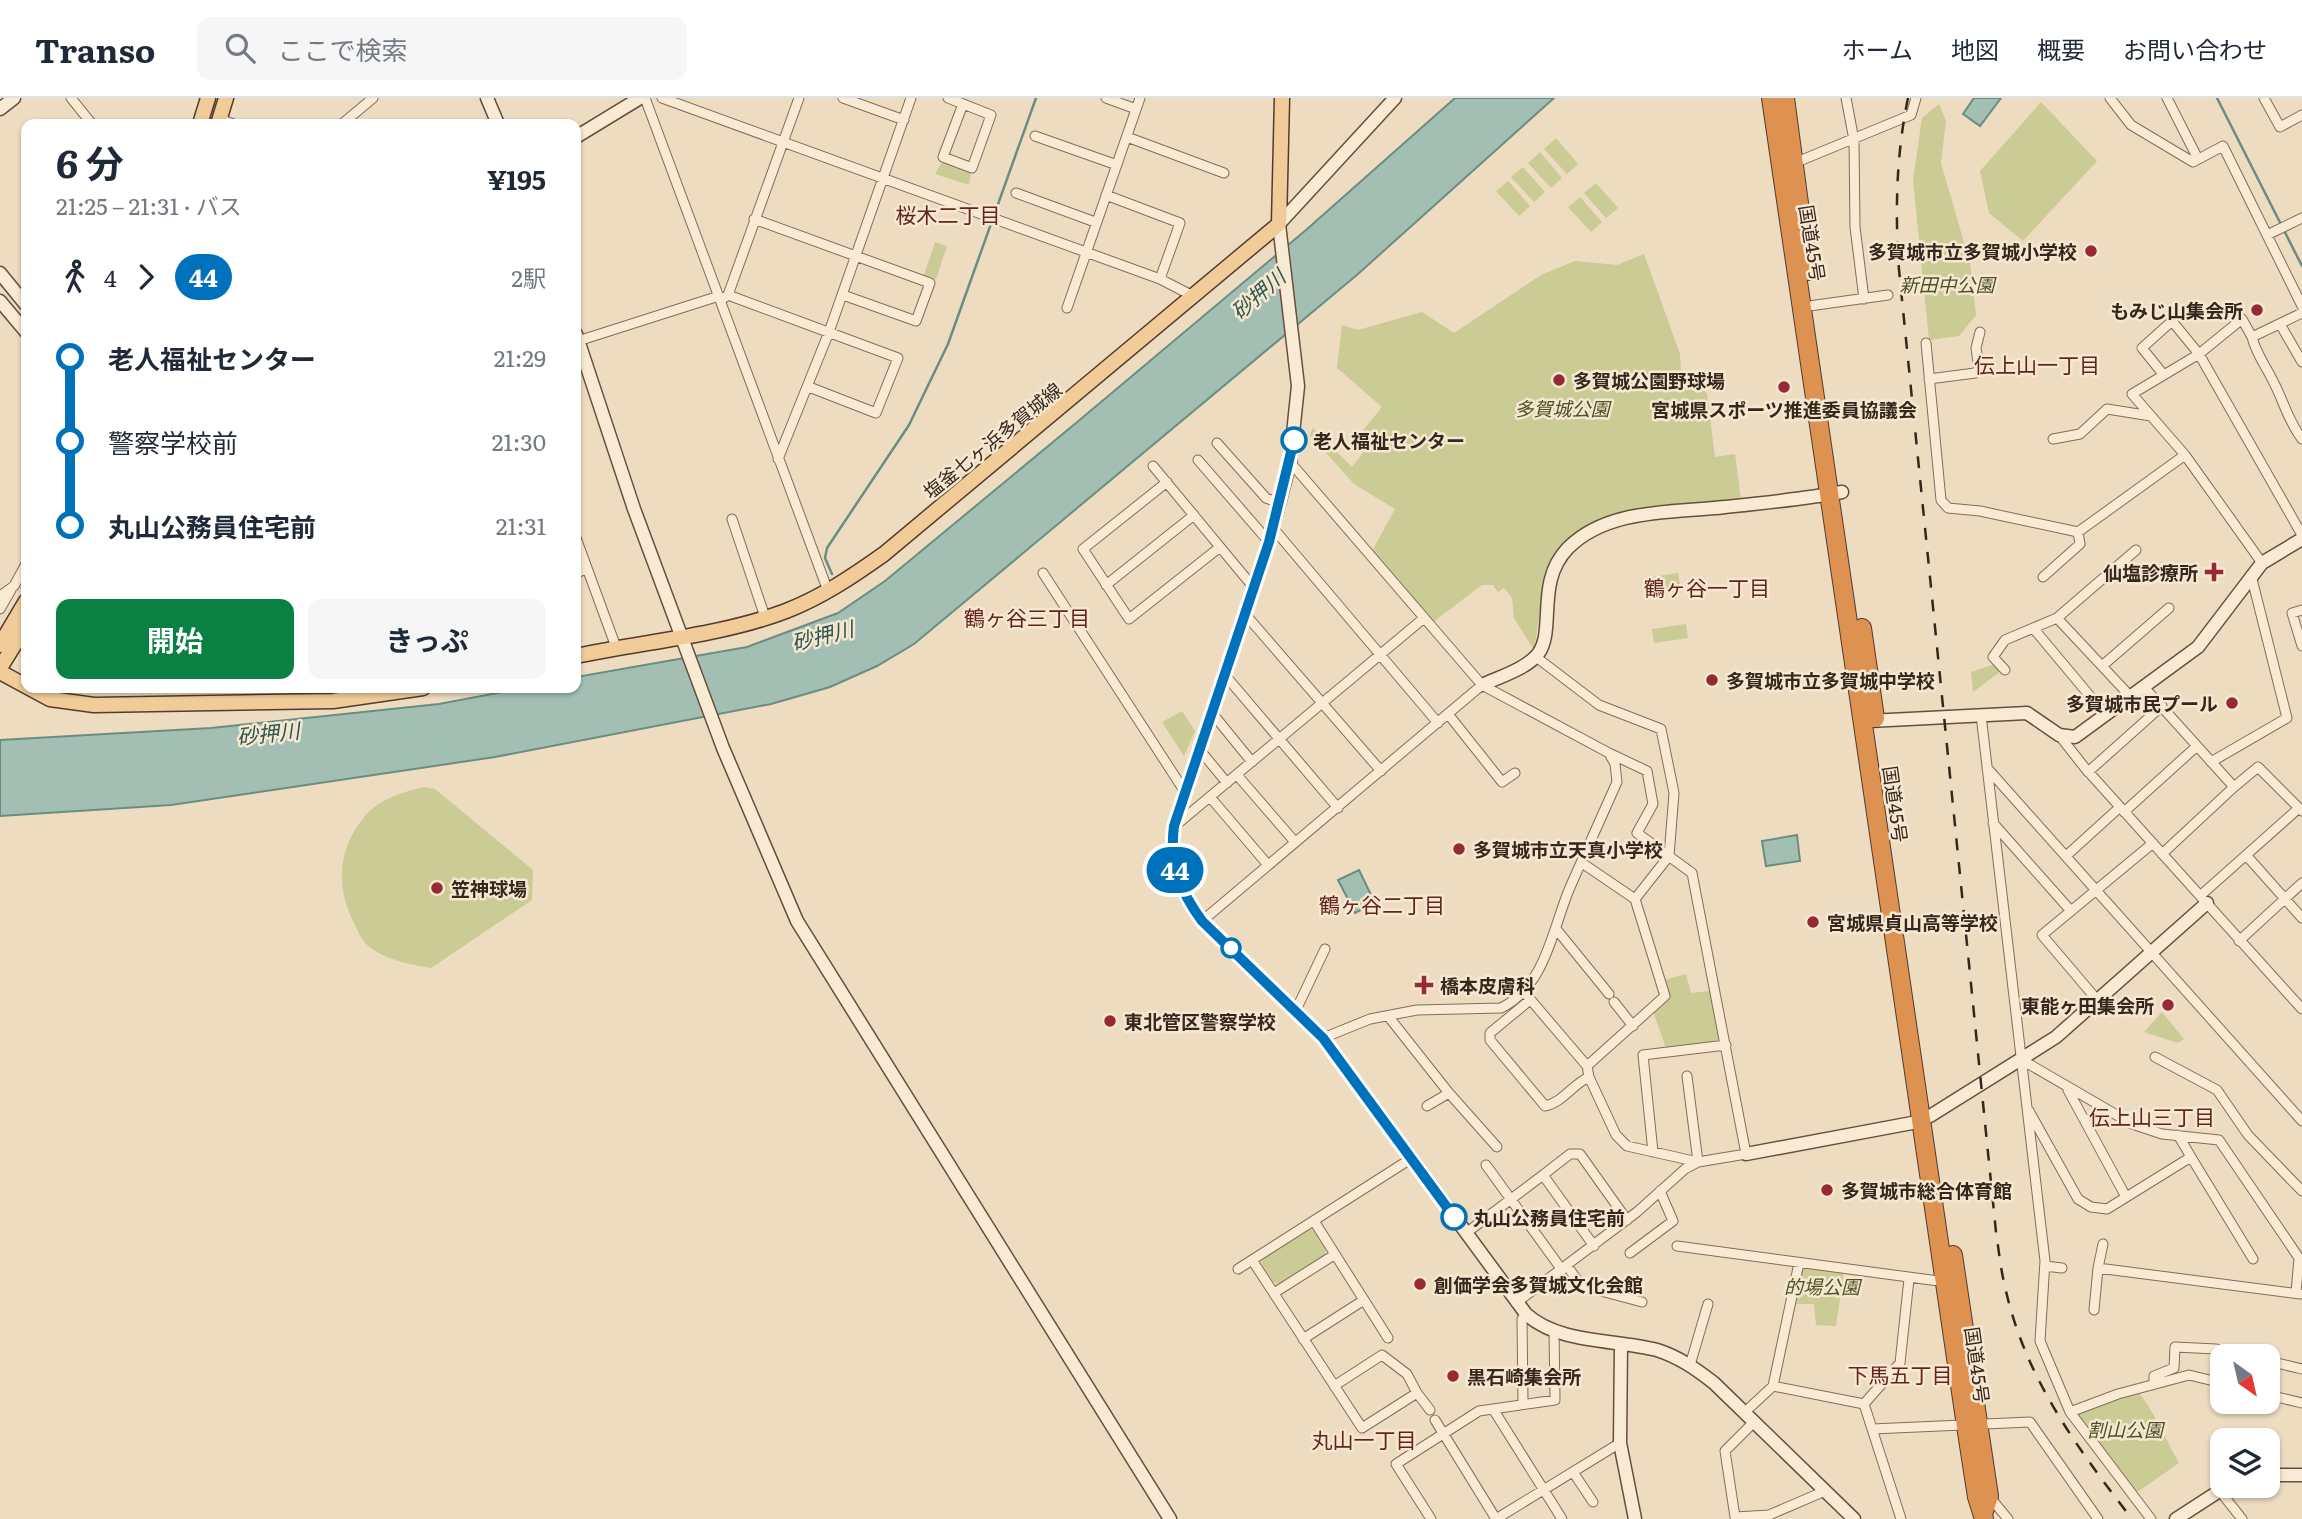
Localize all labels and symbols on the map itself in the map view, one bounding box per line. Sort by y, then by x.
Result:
district label: 桜木二丁目 [896,198,1001,229]
street label: 国道45号 [1793,203,1833,283]
place label: 多賀城市立多賀城小学校 [1868,237,2077,265]
marker: 多賀城市立多賀城小学校 [2083,243,2099,259]
water label: 砂押川 [1223,259,1292,325]
park label: 新田中公園 [1899,270,1997,298]
place label: もみじ山集会所 [2110,296,2243,324]
marker: もみじ山集会所 [2249,302,2265,318]
district label: 伝上山一丁目 [1974,348,2100,379]
place label: 多賀城公園野球場 [1573,366,1725,394]
marker: 多賀城公園野球場 [1551,372,1567,388]
street label: 塩釜七ヶ浜多賀城線 [917,375,1067,505]
marker: 宮城県スポーツ推進委員協議会 [1776,379,1792,395]
park label: 多賀城公園 [1514,394,1612,422]
place label: 宮城県スポーツ推進委員協議会 [1651,395,1917,423]
place label: 老人福祉センター [1313,426,1465,454]
marker: 老人福祉センター [1281,427,1307,453]
place label: 仙塩診療所 [2103,558,2198,586]
marker: 仙塩診療所 [2204,562,2224,582]
district label: 鶴ヶ谷一丁目 [1644,571,1770,602]
district label: 鶴ヶ谷三丁目 [964,601,1090,632]
water label: 砂押川 [788,611,858,657]
place label: 多賀城市立多賀城中学校 [1726,666,1935,694]
marker: 多賀城市立多賀城中学校 [1704,672,1720,688]
place label: 多賀城市民プール [2066,689,2218,717]
marker: 多賀城市民プール [2224,695,2240,711]
water label: 砂押川 [235,713,303,751]
street label: 国道45号 [1877,764,1915,844]
place label: 多賀城市立天真小学校 [1473,835,1663,863]
marker: 多賀城市立天真小学校 [1451,841,1467,857]
line badge: 44 [1144,847,1206,893]
place label: 笠神球場 [451,874,527,902]
marker: 笠神球場 [429,880,445,896]
district label: 鶴ヶ谷二丁目 [1319,888,1445,919]
place label: 宮城県貞山高等学校 [1827,908,1998,936]
marker: 宮城県貞山高等学校 [1805,914,1821,930]
unlabelled marker [1221,938,1241,958]
place label: 橋本皮膚科 [1440,971,1535,999]
marker: 橋本皮膚科 [1414,975,1434,995]
place label: 東能ヶ田集会所 [2021,991,2154,1019]
marker: 東能ヶ田集会所 [2160,997,2176,1013]
place label: 東北管区警察学校 [1124,1007,1276,1035]
marker: 東北管区警察学校 [1102,1013,1118,1029]
district label: 伝上山三丁目 [2089,1100,2215,1131]
place label: 多賀城市総合体育館 [1841,1176,2012,1204]
marker: 多賀城市総合体育館 [1819,1182,1835,1198]
place label: 丸山公務員住宅前 [1473,1203,1625,1231]
marker: 丸山公務員住宅前 [1441,1204,1467,1230]
place label: 創価学会多賀城文化会館 [1434,1270,1643,1298]
park label: 的場公園 [1784,1272,1863,1300]
marker: 創価学会多賀城文化会館 [1412,1276,1428,1292]
street label: 国道45号 [1959,1325,1997,1405]
north arrow [2210,1344,2280,1414]
district label: 下馬五丁目 [1848,1358,1953,1389]
place label: 黒石崎集会所 [1467,1362,1581,1390]
marker: 黒石崎集会所 [1445,1368,1461,1384]
park label: 割山公園 [2087,1415,2166,1443]
district label: 丸山一丁目 [1312,1423,1417,1454]

